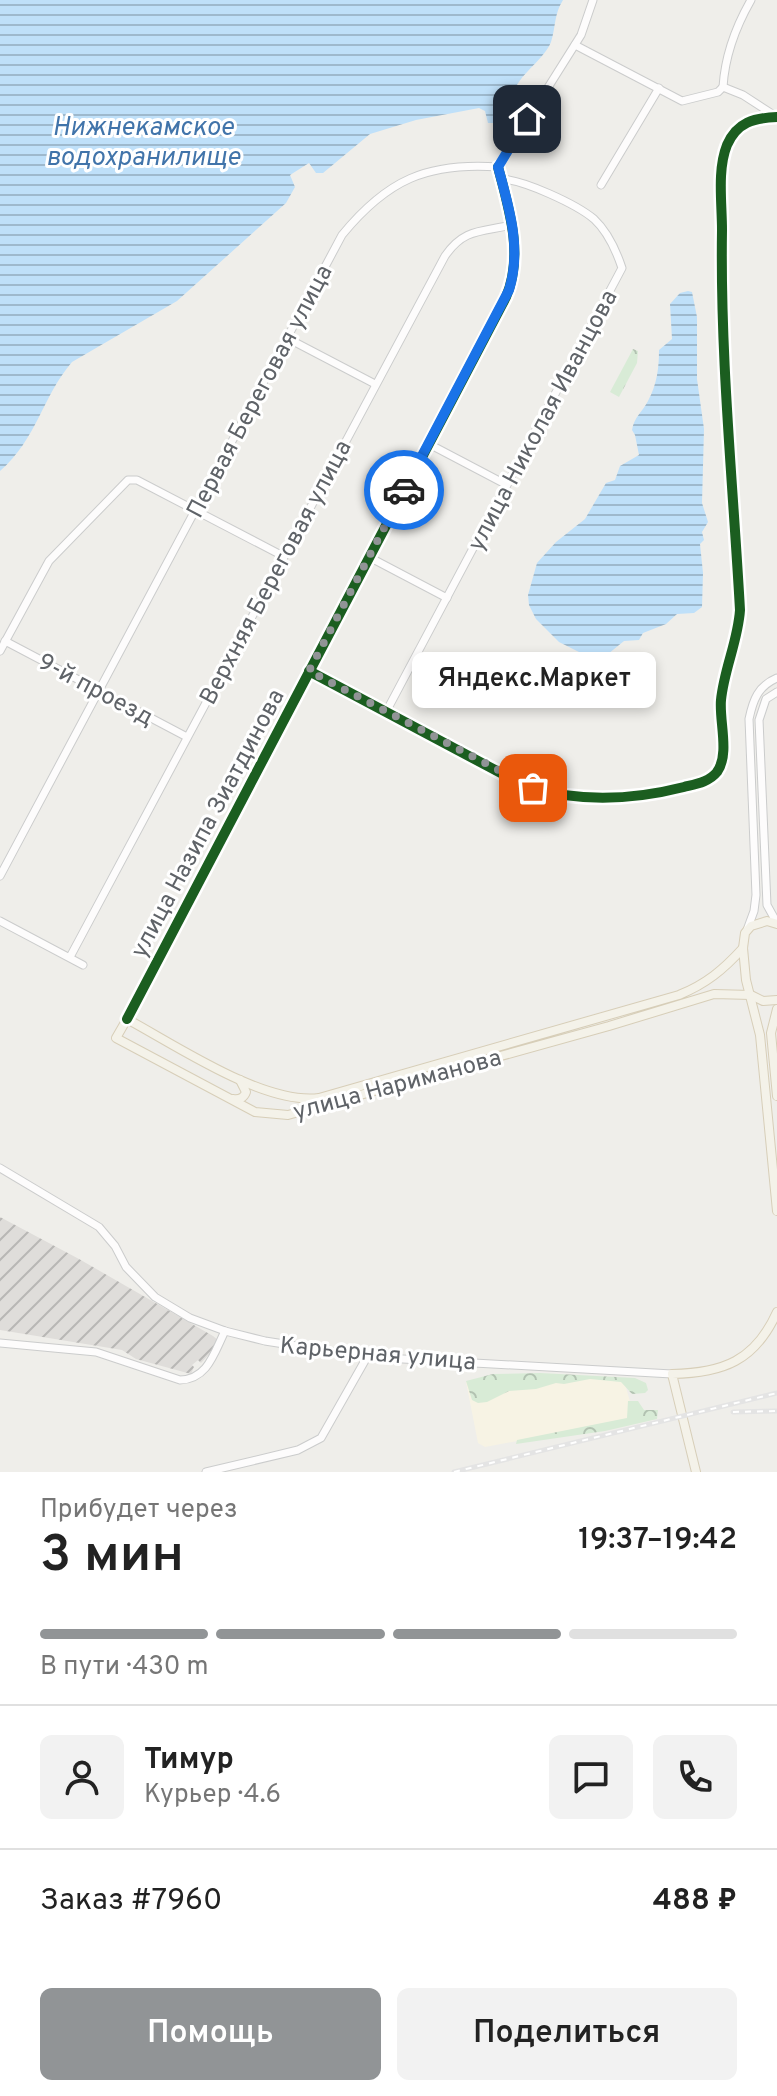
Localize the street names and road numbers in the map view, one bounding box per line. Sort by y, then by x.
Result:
street label: Первая Береговая улица [181,260,340,524]
street label: улица Николая Иванцова [462,285,625,557]
street label: Верхняя Береговая улица [194,435,359,710]
street label: 9-й проезд [32,648,158,734]
street label: улица Назипа Зиатдинова [125,684,292,963]
street label: улица Нариманова [290,1044,505,1128]
street label: Карьерная улица [279,1331,477,1379]

